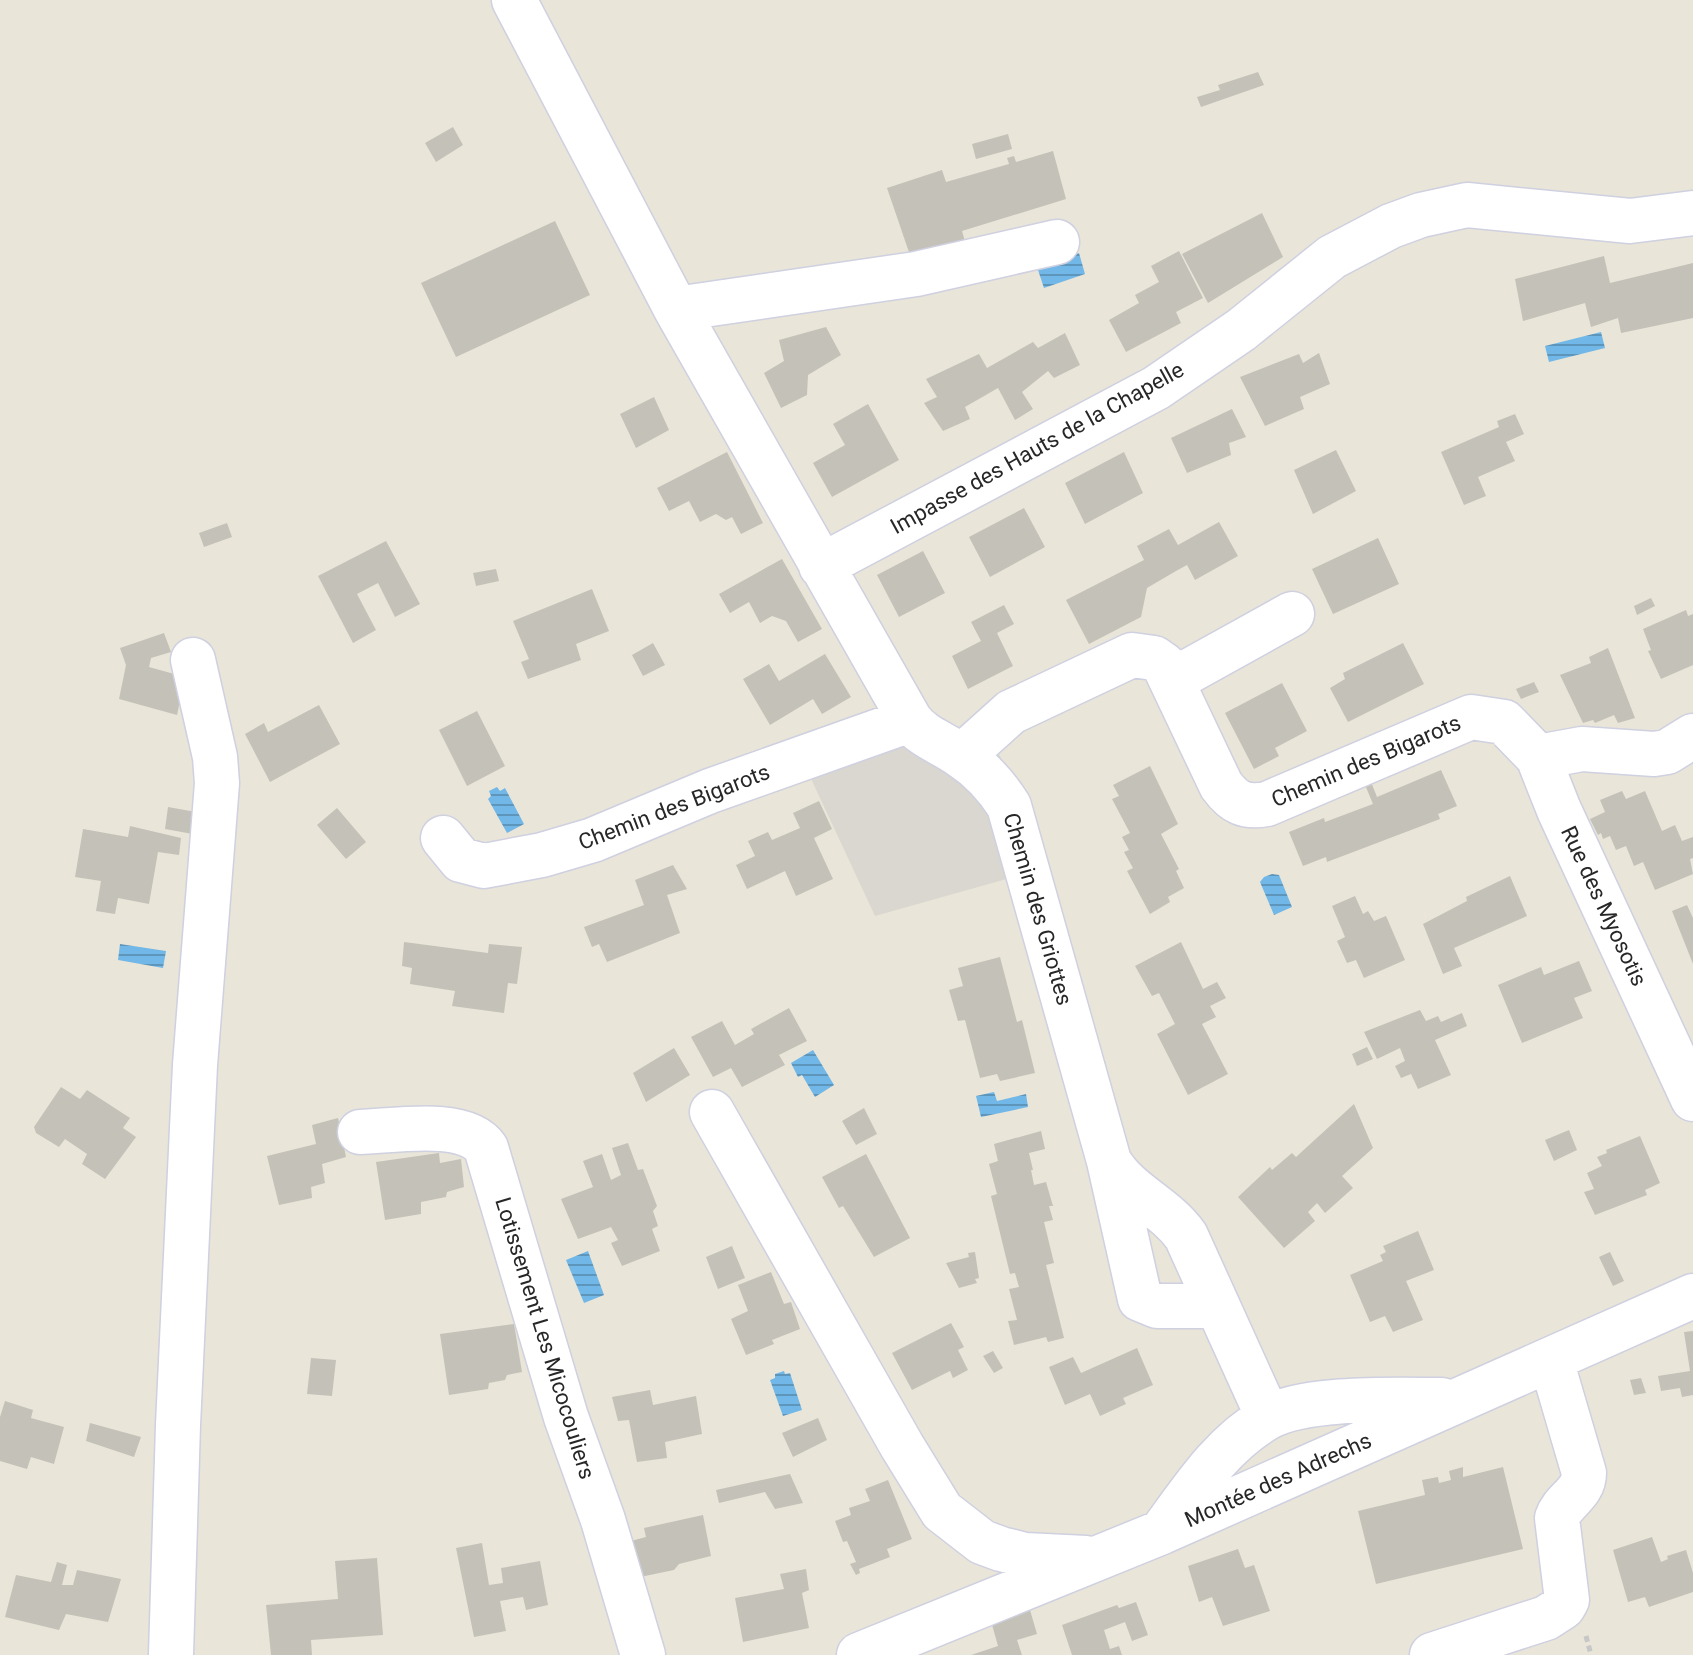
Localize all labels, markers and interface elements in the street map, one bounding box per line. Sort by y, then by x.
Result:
street label: Impasse des Hauts de la Chapelle [886,357,1188,539]
street label: Chemin des Bigarots [1268,710,1464,812]
street label: Chemin des Bigarots [575,759,773,855]
street label: Chemin des Griottes [999,810,1077,1008]
street label: Rue des Myosotis [1556,822,1652,990]
street label: Lotissement Les Micocouliers [490,1194,600,1482]
street label: Montée des Adrechs [1181,1428,1375,1532]

